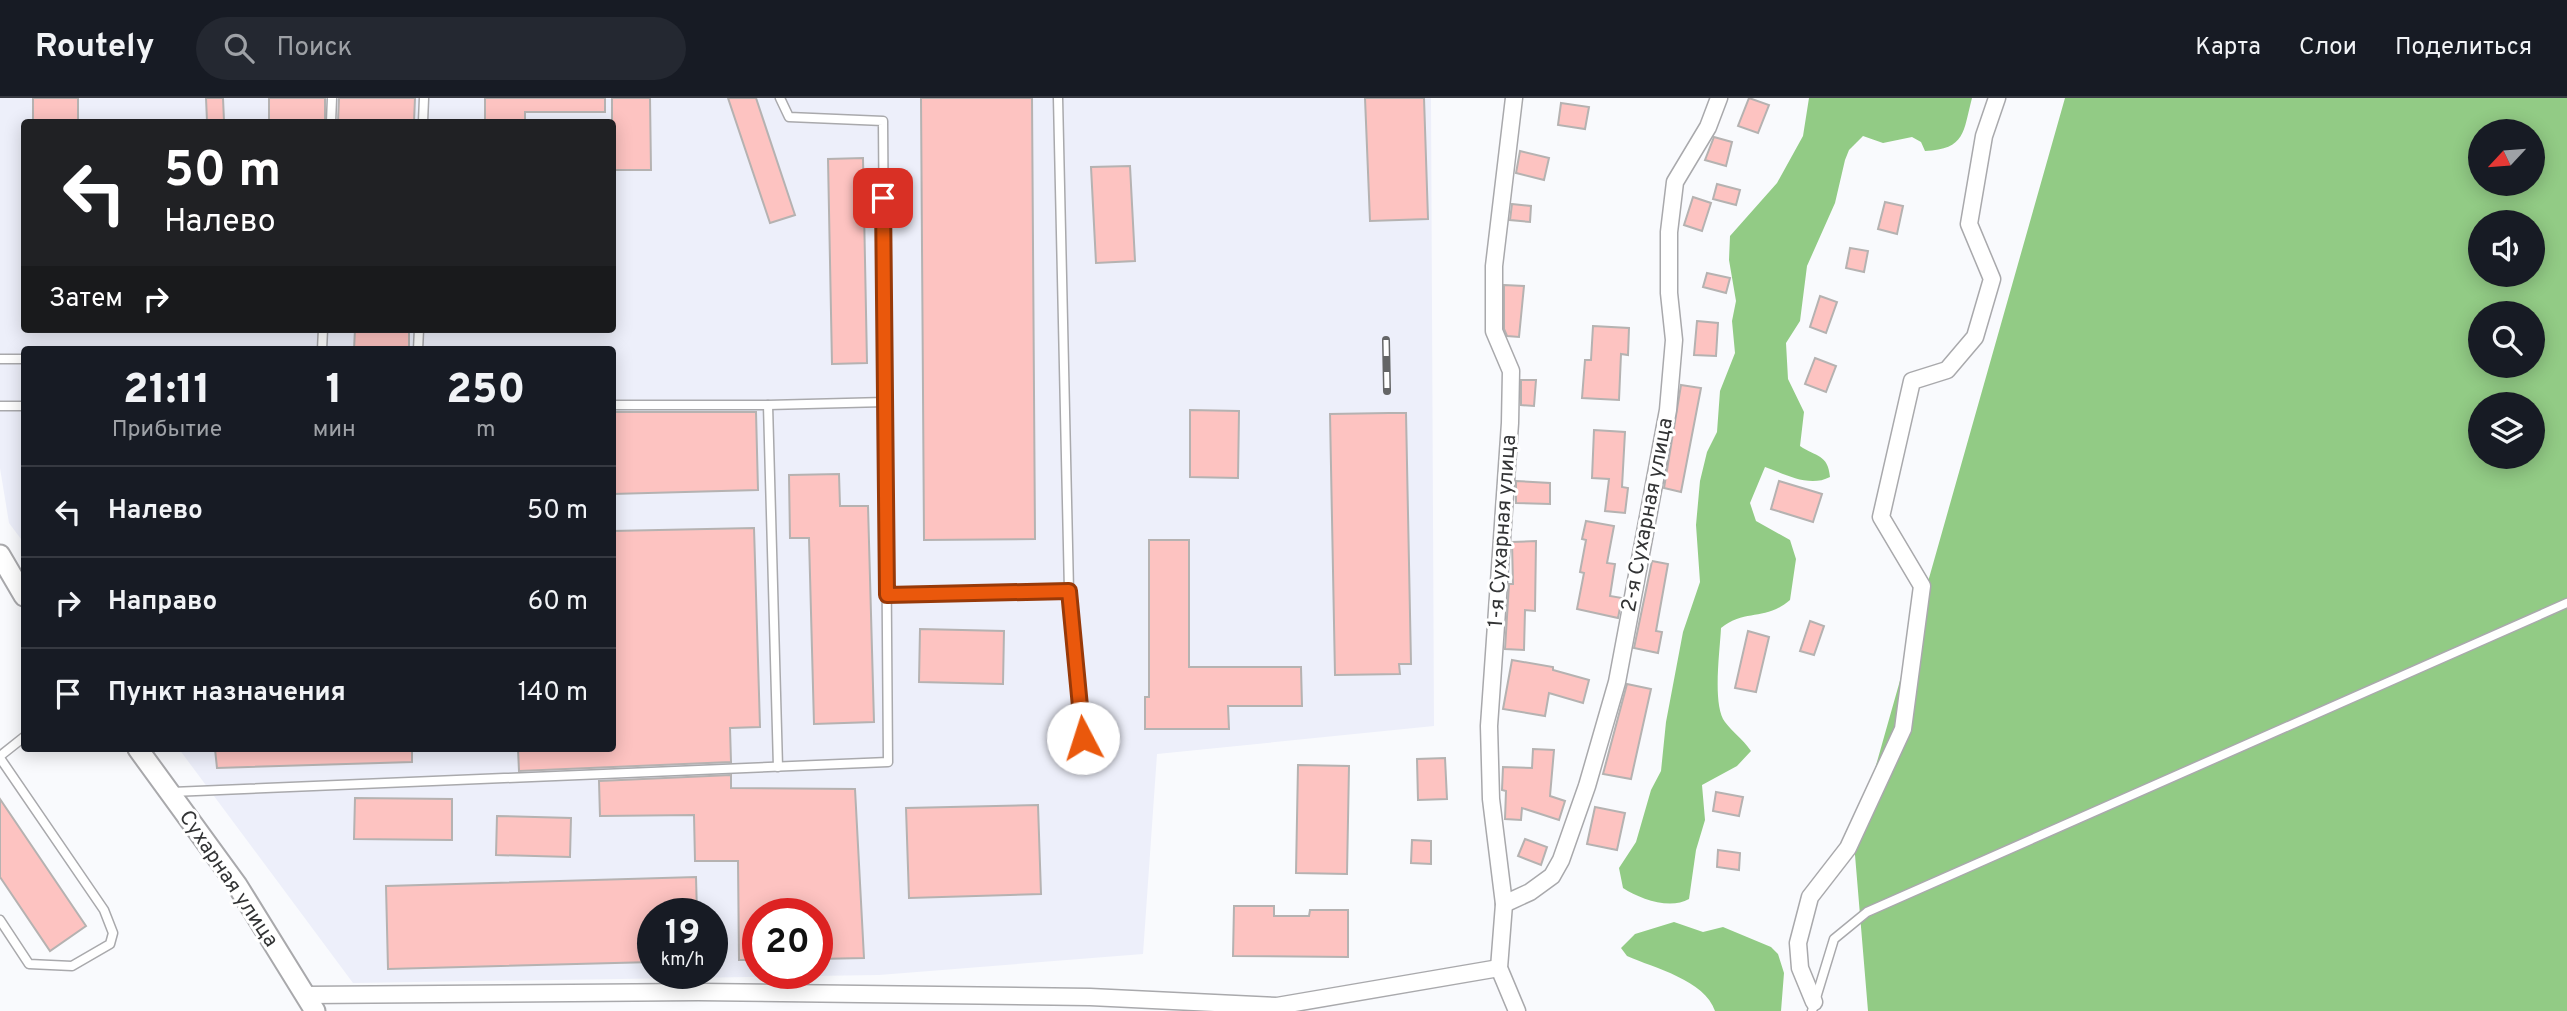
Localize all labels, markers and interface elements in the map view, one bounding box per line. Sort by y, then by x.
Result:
search box [196,17,686,80]
text: Routely [35,27,154,69]
icon: search [220,29,258,67]
text: Поиск [276,32,352,65]
text: Карта [2195,33,2261,63]
text: Слои [2299,33,2357,63]
text: Поделиться [2395,33,2532,63]
north arrow [2468,119,2544,196]
map controls [2468,119,2545,469]
text: 50 m [164,142,281,204]
icon: left [49,147,140,238]
pin [853,168,913,228]
icon: arrive [864,179,902,217]
text: Налево [164,203,276,243]
button: sound [2468,210,2545,287]
icon: right [137,280,175,318]
text: Затем [49,283,123,316]
button: search [2468,301,2545,378]
text: 21:11 [123,365,211,418]
text: 1 [326,365,343,418]
text: 250 [446,365,525,418]
button: layers [2468,392,2545,469]
text: Прибытие [112,416,222,445]
text: мин [313,416,356,445]
text: m [476,416,496,445]
street label: 2-я Сухарная улица [1616,416,1680,614]
street label: 1-я Сухарная улица [1483,434,1523,628]
icon: left [49,493,87,531]
text: Налево [108,495,203,528]
text: 50 m [527,495,588,528]
icon: right [49,584,87,622]
text: Направо [108,586,217,619]
text: 60 m [528,586,588,619]
icon: arrive [49,675,87,713]
text: Пункт назначения [108,677,346,710]
text: 140 m [518,677,588,710]
position arrow [1046,701,1120,775]
street label: Сухарная улица [172,805,284,953]
speed limit sign: 20 [742,898,833,989]
text: 19 [665,912,700,956]
text: km/h [661,949,704,972]

